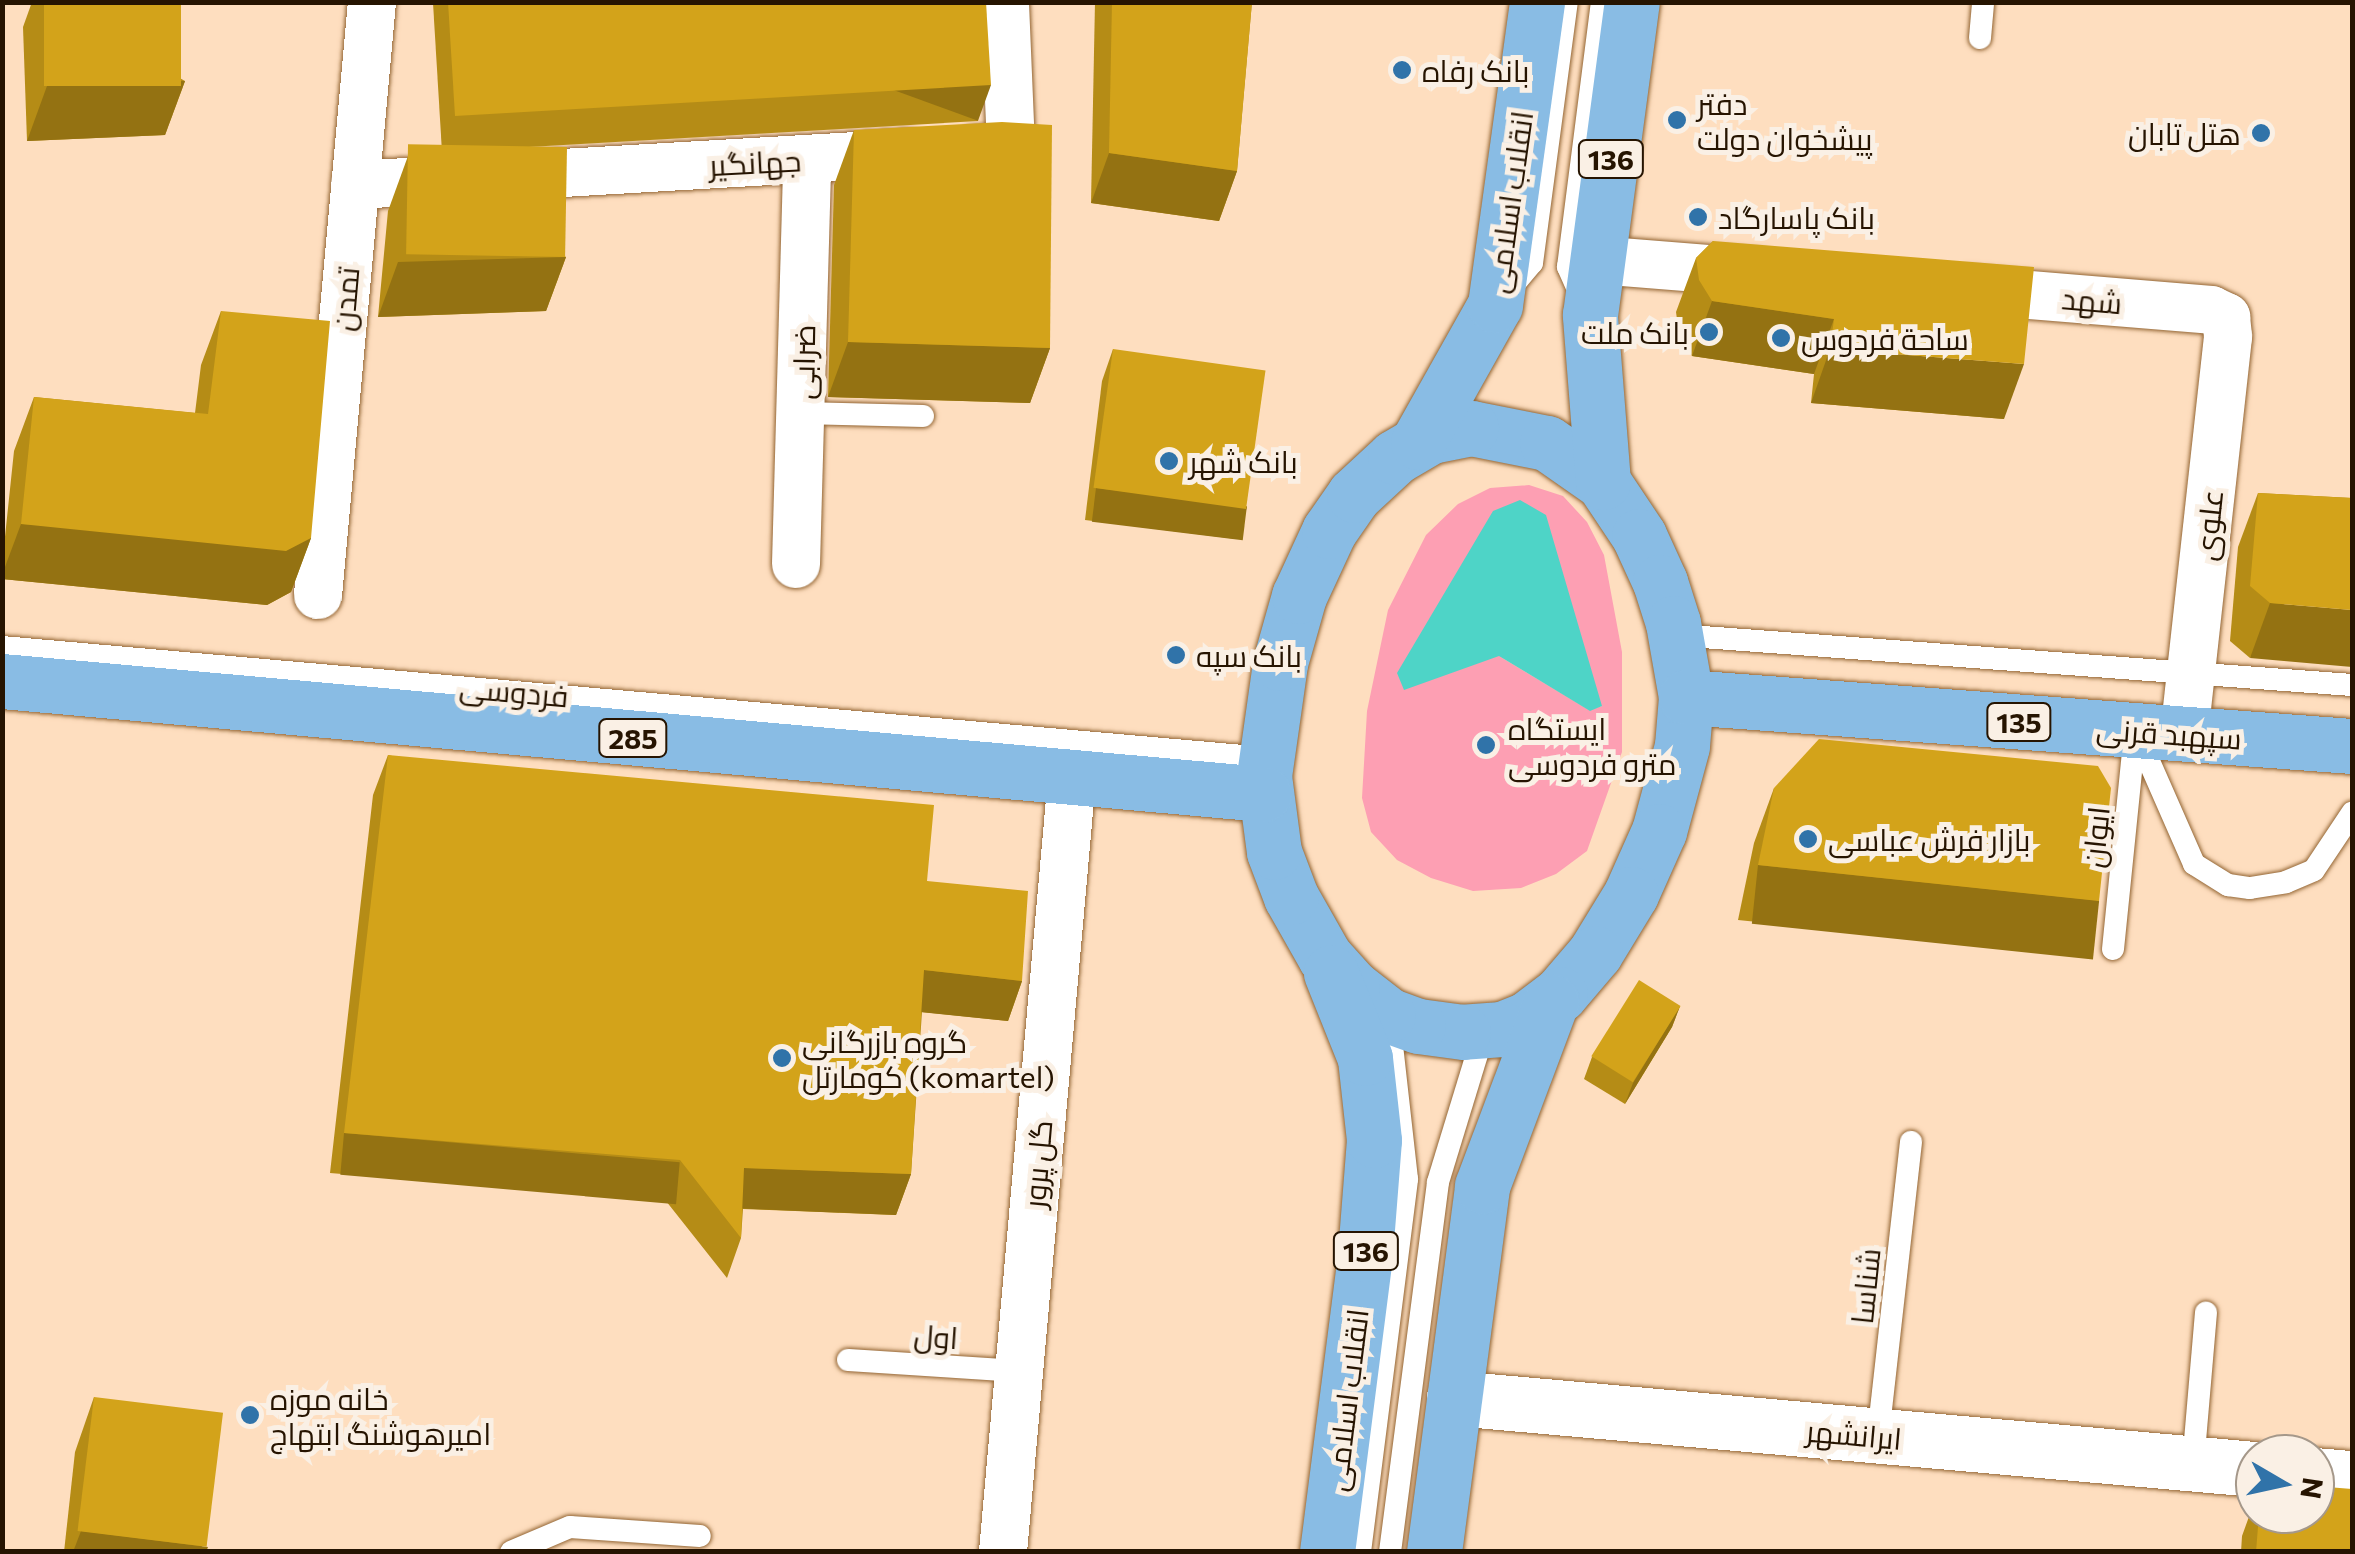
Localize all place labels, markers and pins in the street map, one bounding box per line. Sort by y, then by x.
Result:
place label: بانک رفاه [1422,52,1530,88]
marker: بانک رفاه [1391,59,1413,81]
place label: دفتر پیشخوان دولت [1697,85,1872,156]
marker: دفتر پیشخوان دولت [1666,109,1688,131]
place label: هتل تابان [2128,115,2241,151]
marker: هتل تابان [2250,122,2272,144]
place label: بانک پاسارگاد [1718,199,1875,235]
marker: بانک پاسارگاد [1687,206,1709,228]
place label: بانک ملت [1581,314,1689,350]
place label: ساحة فردوس [1801,320,1969,356]
marker: بانک ملت [1698,321,1720,343]
marker: ساحة فردوس [1770,327,1792,349]
place label: بانک شهر [1189,443,1298,479]
marker: بانک شهر [1158,450,1180,472]
place label: بانک سپه [1196,637,1302,673]
marker: بانک سپه [1165,644,1187,666]
place label: ایستگاه مترو فردوسی [1508,710,1677,780]
marker: ایستگاه مترو فردوسی [1473,732,1499,758]
place label: بازار فرش عباسی [1828,821,2030,857]
marker: بازار فرش عباسی [1797,828,1819,850]
place label: گروه بازرگانی کومارتل (komartel) [802,1023,1055,1094]
marker: گروه بازرگانی کومارتل (komartel) [771,1047,793,1069]
place label: خانه موزه امیرهوشنگ ابتهاج [270,1380,491,1450]
marker: خانه موزه امیرهوشنگ ابتهاج [239,1404,261,1426]

